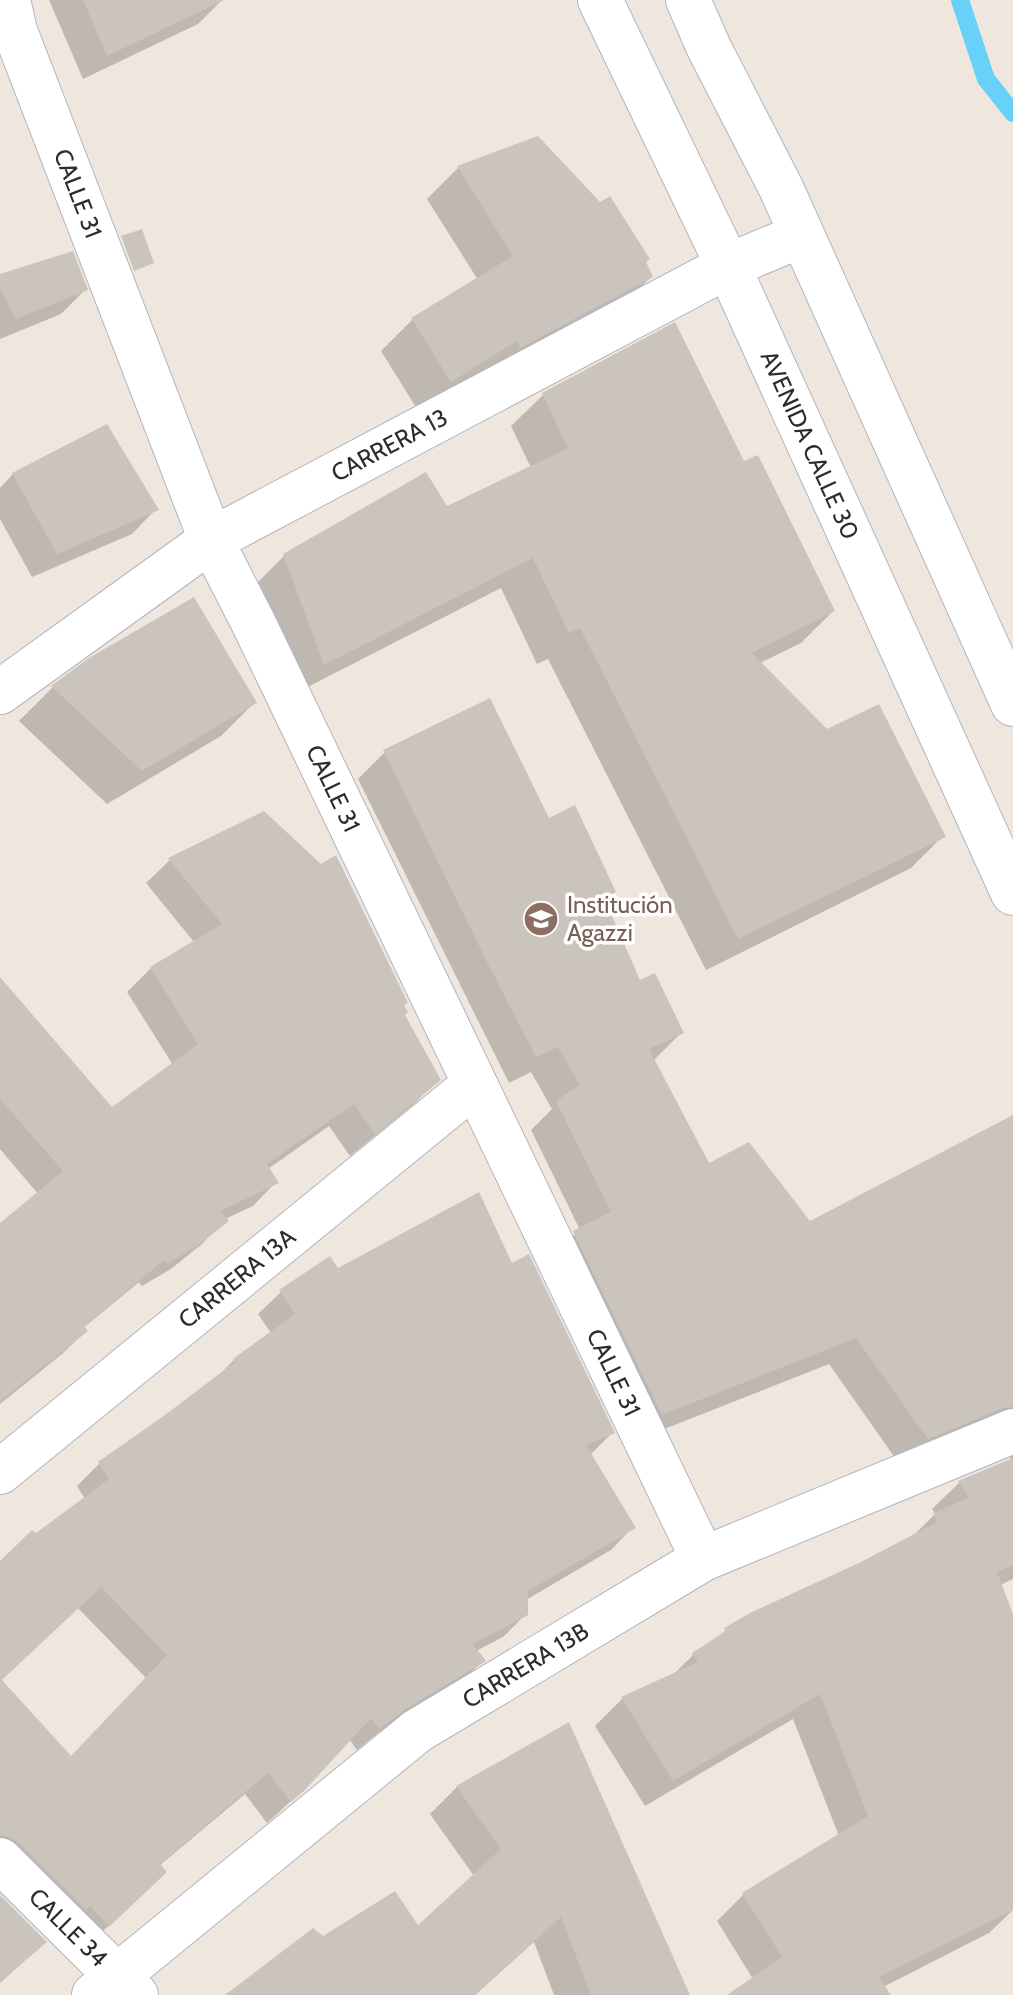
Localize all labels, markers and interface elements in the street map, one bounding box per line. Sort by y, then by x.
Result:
street label: CALLE 31 [48,145,108,242]
street label: AVENIDA CALLE 30 [754,346,865,544]
street label: CARRERA 13 [326,402,452,488]
street label: CALLE 31 [300,740,367,836]
place label: Institución Agazzi [567,890,673,947]
school or university icon: Institución Agazzi [522,900,560,938]
street label: CARRERA 13A [172,1222,301,1334]
street label: CALLE 31 [581,1324,647,1421]
street label: CARRERA 13B [457,1616,594,1714]
street label: CALLE 34 [23,1882,114,1973]

